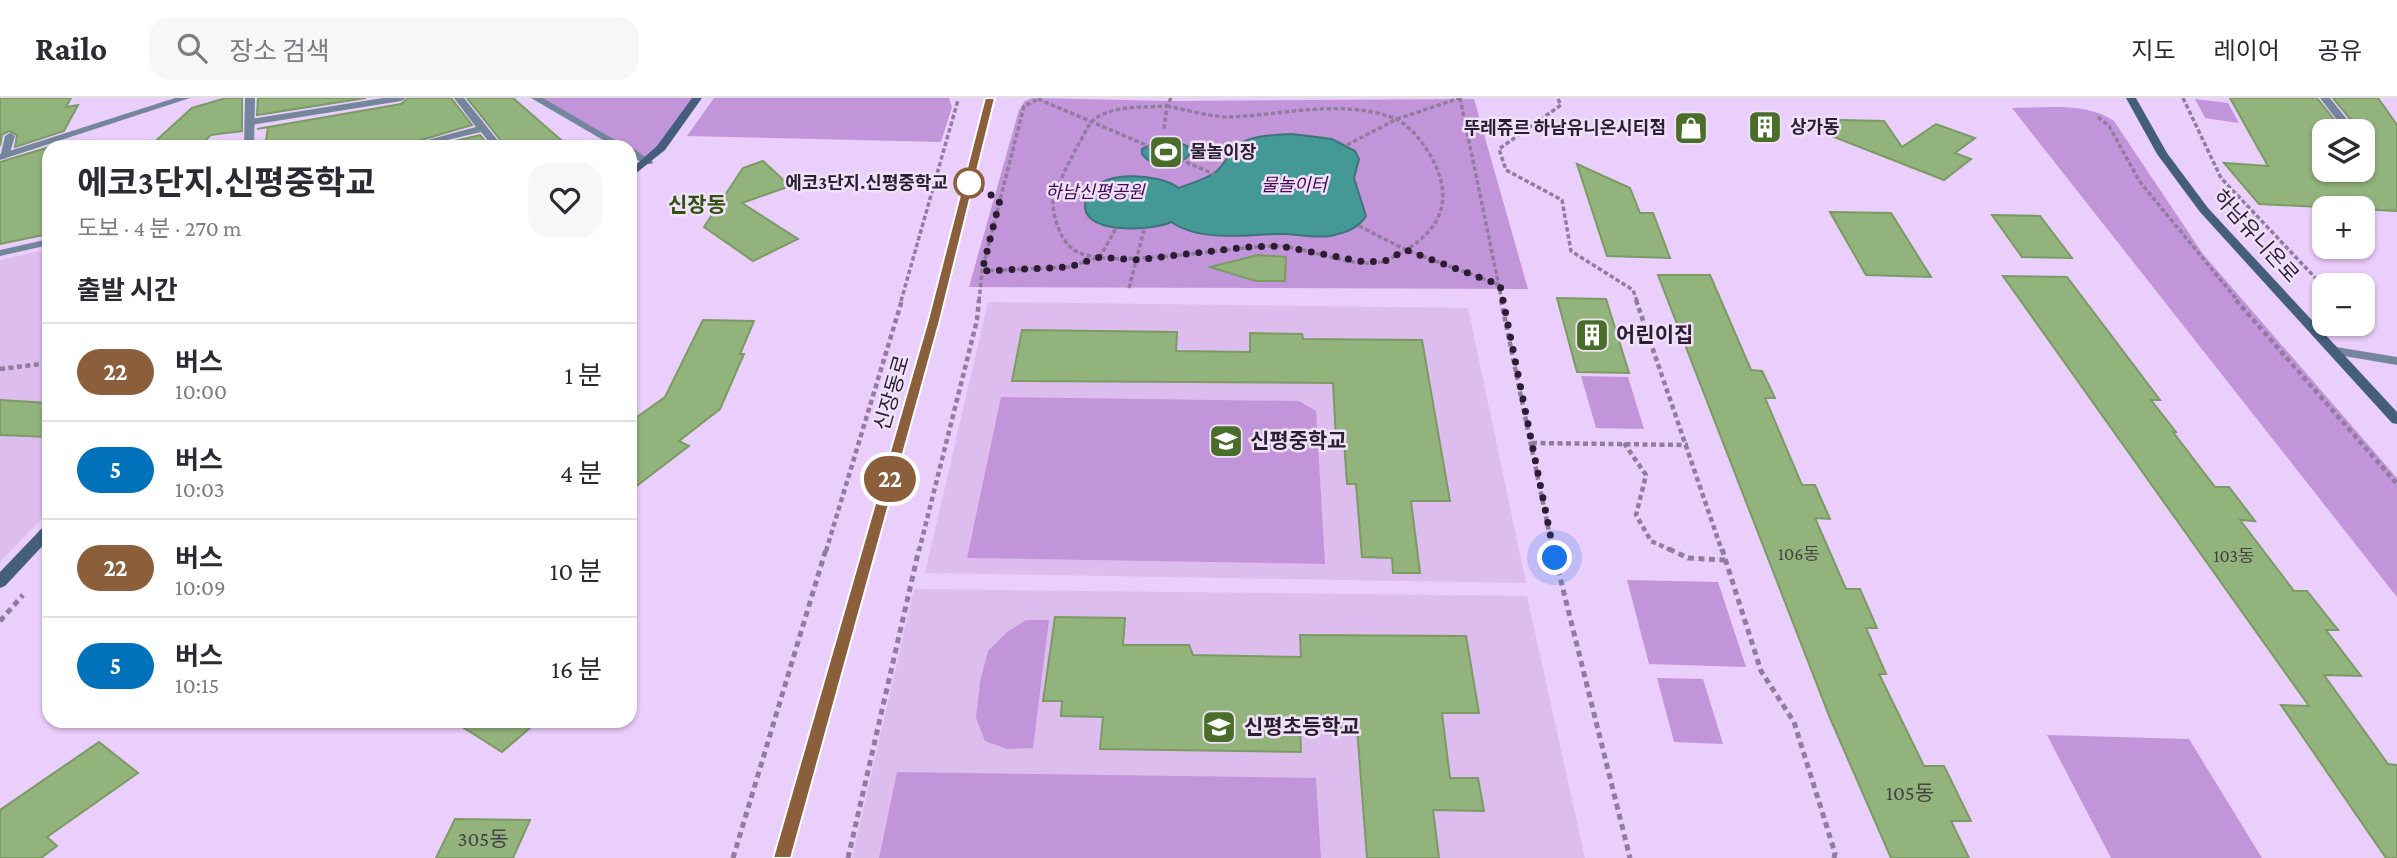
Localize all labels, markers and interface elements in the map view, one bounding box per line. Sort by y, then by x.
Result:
search box [149,17,639,80]
icon: search [173,29,211,67]
text: Railo [35,30,107,67]
text: 장소 검색 [229,37,330,66]
text: 지도 [2131,37,2176,64]
text: 레이어 [2214,37,2280,64]
text: 공유 [2318,37,2362,64]
building icon: 상가동 [1746,108,1784,146]
shop icon: 뚜레쥬르 하남유니온시티점 [1672,109,1710,147]
place label: 상가동 [1790,117,1840,137]
place label: 뚜레쥬르 하남유니온시티점 [1464,118,1666,138]
map controls [2312,119,2375,336]
button: layers [2312,119,2375,182]
sports icon: 물놀이장 [1147,133,1185,171]
place label: 물놀이장 [1190,142,1257,162]
button: heart [528,163,602,237]
text: 에코3단지.신평중학교 [77,164,376,201]
marker: 에코3단지.신평중학교 [954,168,984,198]
place label: 에코3단지.신평중학교 [785,173,948,193]
park label: 물놀이터 [1261,175,1330,195]
park label: 하남신평공원 [1045,182,1146,202]
street label: 하남유니온로 [2208,185,2304,287]
district label: 신장동 [668,193,726,217]
button: + [2312,196,2375,259]
text: 도보 · 4 분 · 270 m [77,215,242,241]
button: − [2312,273,2375,336]
text: 출발 시간 [77,276,178,305]
building icon: 어린이집 [1573,316,1611,354]
place label: 어린이집 [1616,323,1693,347]
text: 버스 [175,348,223,377]
street label: 신장동로 [870,353,914,433]
text: 22 [103,358,128,385]
text: 1 분 [565,361,602,390]
text: 10:00 [175,378,227,404]
school or university icon: 신평중학교 [1207,422,1245,460]
place label: 신평중학교 [1250,429,1347,453]
text: 버스 [175,446,223,475]
text: 5 [110,456,121,483]
line badge: 22 [858,456,922,502]
text: 4 분 [560,459,602,488]
text: 22 [878,465,902,492]
text: 10:03 [175,476,225,502]
your location [1537,540,1572,575]
text: 버스 [175,544,223,573]
house number: 106동 [1778,544,1820,564]
house number: 103동 [2213,546,2255,566]
text: 22 [103,554,128,581]
text: 10 분 [550,557,602,586]
text: 10:09 [175,574,226,600]
text: 버스 [175,642,223,671]
text: 5 [110,652,121,679]
text: 16 분 [551,655,602,684]
text: 10:15 [175,672,219,698]
school or university icon: 신평초등학교 [1200,708,1238,746]
place label: 신평초등학교 [1244,715,1360,739]
house number: 105동 [1886,781,1934,805]
house number: 305동 [457,827,509,851]

